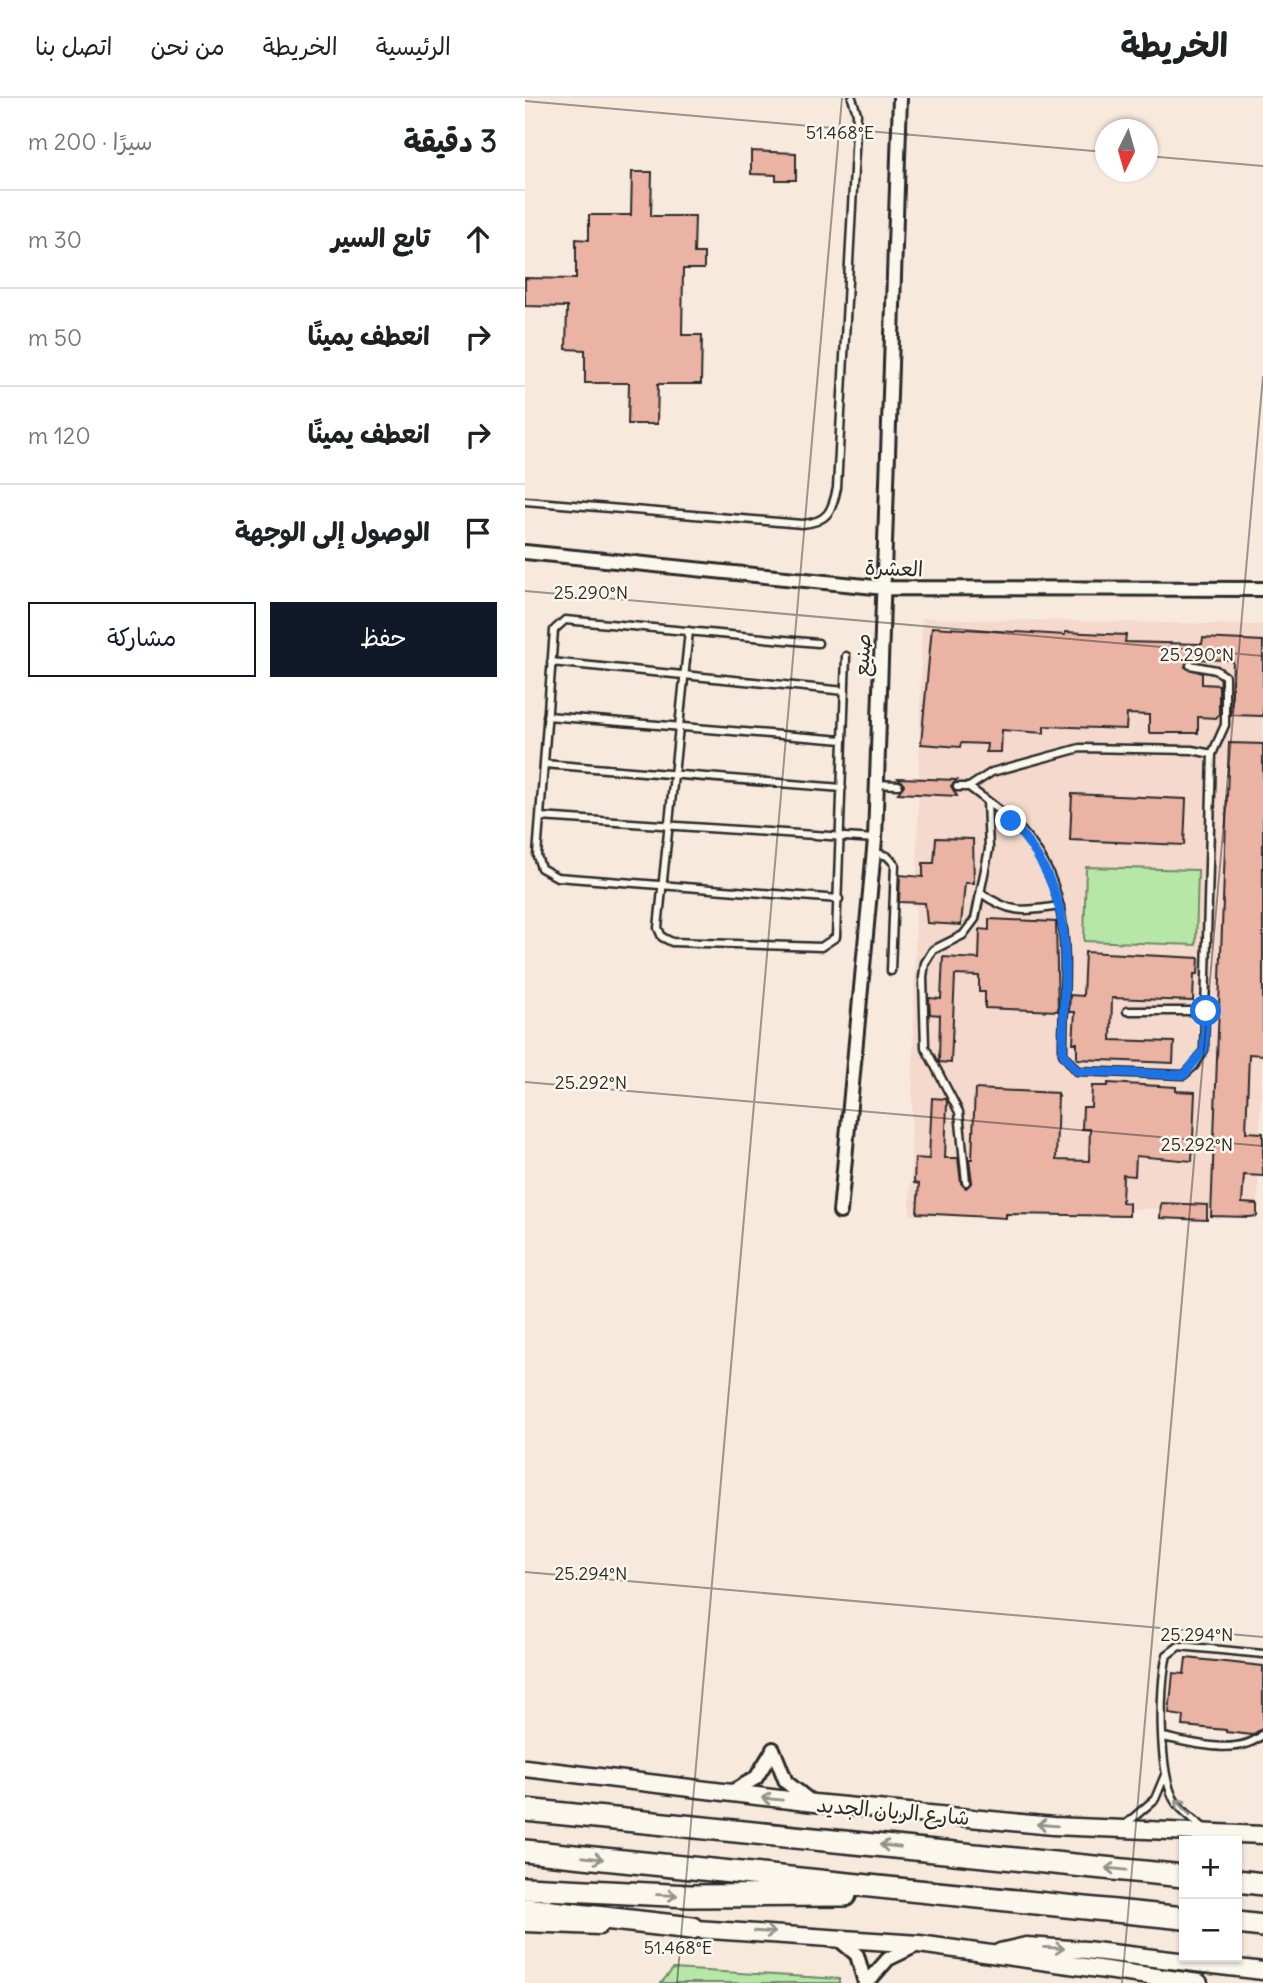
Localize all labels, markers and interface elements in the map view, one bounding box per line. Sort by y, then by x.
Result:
text: الخريطة [1121,24,1228,66]
text: اتصل بنا [35,31,113,61]
text: من نحن [151,31,225,61]
text: الخريطة [263,31,338,61]
text: الرئيسية [376,31,451,61]
north arrow [1095,119,1158,182]
text: 51.468°E [806,121,874,144]
text: 3 دقيقة [404,122,497,160]
text: سيرًا · 200 m [28,127,153,156]
icon: ahead [459,220,497,258]
text: تابع السير [331,221,430,254]
text: 30 m [28,225,82,254]
icon: right [459,318,497,356]
text: انعطف يمينًا [308,319,430,352]
text: 50 m [28,323,82,352]
icon: right [459,416,497,454]
text: انعطف يمينًا [308,417,430,450]
text: 120 m [28,421,91,450]
icon: arrive [459,514,497,552]
text: الوصول إلى الوجهة [235,515,430,548]
street label: العشرة [864,553,924,583]
text: 25.290°N [554,581,628,604]
button: مشاركة [28,602,256,677]
button: حفظ [270,602,497,677]
street label: صنيع [847,633,879,677]
text: 25.290°N [1160,643,1234,666]
route end [995,805,1026,836]
route start [1190,995,1221,1026]
text: 25.292°N [555,1071,627,1094]
text: 25.292°N [1161,1133,1233,1156]
text: 25.294°N [554,1562,628,1585]
text: 25.294°N [1160,1623,1234,1646]
street label: شارع الريان الجديد [815,1791,971,1833]
one-way arrow [761,1792,784,1805]
one-way arrow [1174,1799,1191,1816]
one-way arrow [1037,1818,1059,1831]
map controls [1179,1836,1242,1962]
button: + [1179,1836,1242,1899]
one-way arrow [879,1840,902,1853]
one-way arrow [581,1852,604,1865]
one-way arrow [1106,1862,1128,1875]
one-way arrow [655,1889,678,1902]
button: − [1179,1899,1242,1962]
one-way arrow [753,1926,775,1939]
text: 51.468°E [644,1936,712,1959]
one-way arrow [1042,1942,1065,1955]

